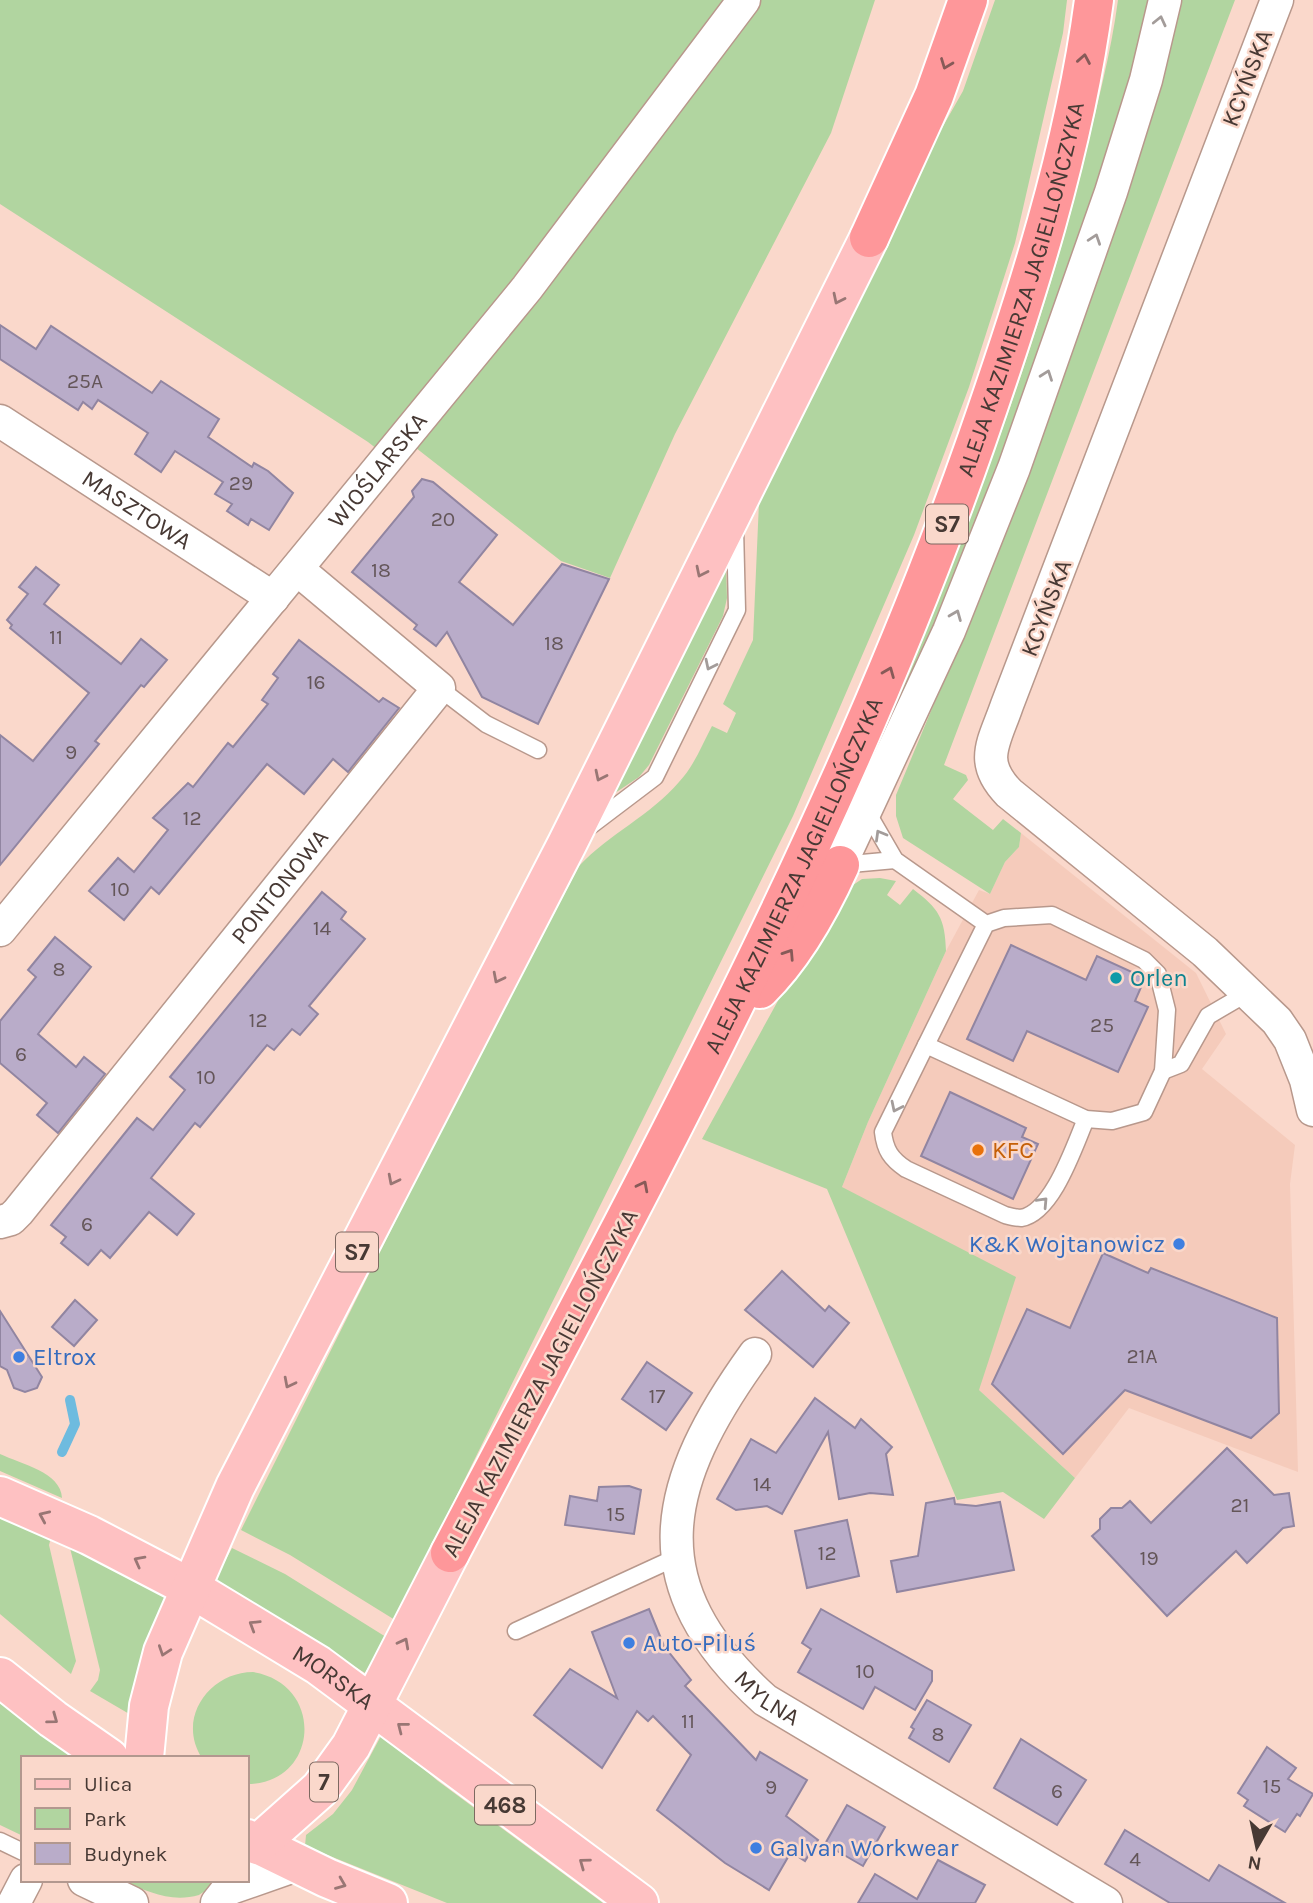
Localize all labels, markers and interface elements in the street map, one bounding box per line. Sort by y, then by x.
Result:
one-way arrow [1152,15,1166,27]
street label: KCYŃSKA [1215,25,1278,131]
one-way arrow [1076,53,1091,65]
one-way arrow [940,58,954,70]
street label: ALEJA KAZIMIERZA JAGIELLOŃCZYKA [951,99,1090,480]
one-way arrow [1087,233,1101,245]
one-way arrow [833,292,847,304]
house number: 25A [67,369,103,393]
one-way arrow [1039,369,1053,381]
street label: WIOŚLARSKA [322,407,433,533]
street label: MASZTOWA [77,464,197,555]
house number: 29 [229,471,253,495]
road number: S7 [926,504,968,544]
house number: 20 [431,507,455,531]
street label: KCYŃSKA [1014,555,1077,661]
house number: 18 [371,558,391,582]
one-way arrow [695,565,709,577]
one-way arrow [947,609,961,621]
house number: 11 [49,625,63,649]
house number: 18 [544,631,564,655]
one-way arrow [704,658,718,670]
one-way arrow [880,666,894,678]
house number: 16 [307,670,325,694]
street label: ALEJA KAZIMIERZA JAGIELLOŃCZYKA [698,693,889,1058]
house number: 9 [65,740,77,764]
one-way arrow [595,769,609,781]
house number: 12 [182,806,202,830]
street label: PONTONOWA [225,823,334,949]
one-way arrow [875,830,888,842]
house number: 10 [110,877,130,901]
house number: 14 [313,916,332,940]
one-way arrow [780,949,793,962]
house number: 8 [53,957,65,981]
place label: Orlen [1130,964,1188,992]
marker: Orlen [1108,970,1124,986]
one-way arrow [492,971,506,983]
house number: 12 [248,1008,268,1032]
house number: 25 [1090,1013,1114,1037]
house number: 6 [15,1042,27,1066]
house number: 10 [196,1065,216,1089]
one-way arrow [890,1100,904,1112]
place label: KFC [992,1136,1034,1164]
marker: KFC [970,1142,986,1158]
one-way arrow [388,1173,402,1186]
one-way arrow [634,1181,648,1193]
one-way arrow [1034,1197,1047,1210]
street label: ALEJA KAZIMIERZA JAGIELLOŃCZYKA [435,1204,644,1562]
house number: 6 [81,1212,93,1236]
place label: K&K Wojtanowicz [969,1230,1165,1258]
road number: S7 [336,1232,378,1272]
marker: K&K Wojtanowicz [1171,1236,1187,1252]
place label: Eltrox [33,1343,96,1371]
house number: 21A [1126,1344,1158,1368]
marker: Eltrox [11,1349,27,1365]
one-way arrow [284,1376,297,1388]
house number: 17 [649,1384,666,1408]
house number: 14 [753,1472,772,1496]
house number: 21 [1230,1493,1250,1517]
house number: 15 [607,1502,625,1526]
one-way arrow [39,1510,51,1524]
house number: 12 [817,1541,837,1565]
house number: 19 [1139,1546,1159,1570]
one-way arrow [134,1556,146,1570]
one-way arrow [249,1620,262,1633]
place label: Auto-Piluś [643,1629,756,1657]
marker: Auto-Piluś [621,1635,637,1651]
one-way arrow [395,1638,409,1650]
street label: MORSKA [287,1639,380,1716]
one-way arrow [158,1644,172,1657]
house number: 10 [855,1659,875,1683]
street label: MYLNA [729,1664,805,1732]
house number: 11 [681,1709,695,1733]
one-way arrow [45,1711,58,1724]
house number: 8 [932,1722,944,1746]
one-way arrow [397,1723,409,1736]
legend [21,1756,248,1882]
road number: 7 [310,1763,338,1802]
text: Ulica [84,1772,132,1796]
house number: 15 [1263,1774,1281,1798]
house number: 9 [765,1775,777,1799]
house number: 6 [1051,1779,1063,1803]
road number: 468 [475,1786,535,1824]
text: Park [84,1807,127,1831]
north arrow [1222,1812,1292,1882]
place label: Galvan Workwear [770,1834,959,1862]
marker: Galvan Workwear [748,1840,764,1856]
text: Budynek [84,1842,167,1866]
house number: 4 [1129,1847,1141,1871]
text: N [1246,1851,1263,1875]
one-way arrow [579,1859,592,1871]
one-way arrow [334,1876,346,1890]

